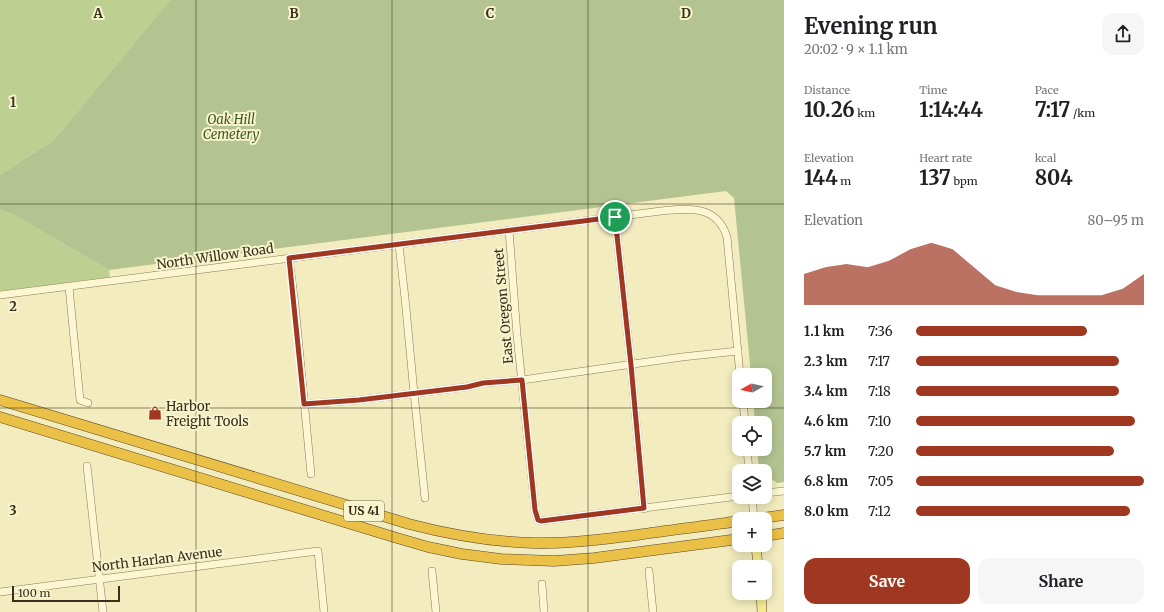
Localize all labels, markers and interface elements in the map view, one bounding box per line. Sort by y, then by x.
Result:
text: A [92,5,103,22]
text: B [289,5,299,22]
text: C [486,5,495,22]
text: D [681,5,691,22]
text: Evening run [804,12,938,40]
button: share [1102,13,1144,55]
text: 20:02 · 9 × 1.1 km [804,41,908,58]
text: Distance [804,83,850,97]
text: Time [919,83,947,97]
text: Pace [1035,83,1059,97]
text: 1 [10,94,16,111]
text: 10.26 [804,97,855,122]
text: 1:14:44 [919,97,983,122]
text: 7:17 [1035,97,1070,122]
text: km [855,106,875,120]
text: /km [1070,106,1095,120]
park label: Oak Hill Cemetery [203,111,259,143]
text: Elevation [804,151,854,165]
text: Heart rate [919,151,972,165]
text: kcal [1035,151,1056,165]
text: 144 [804,165,838,190]
text: 137 [919,165,951,190]
text: 804 [1035,165,1073,190]
text: m [838,174,851,188]
text: bpm [951,174,978,188]
pin [598,200,632,234]
icon: arrive [604,206,626,228]
text: Elevation [804,212,863,229]
text: 80–95 m [1088,212,1144,229]
street label: North Willow Road [155,240,275,273]
street label: East Oregon Street [490,247,517,365]
text: 2 [9,298,17,315]
text: 1.1 km [804,323,844,340]
text: 7:36 [868,323,893,340]
text: 2.3 km [804,353,847,370]
text: 7:17 [868,353,890,370]
north arrow [732,368,772,408]
map controls [732,368,772,600]
text: 3.4 km [804,383,847,400]
text: 7:18 [868,383,891,400]
place label: Harbor Freight Tools [166,398,249,430]
shop icon: Harbor Freight Tools [147,405,163,421]
text: 4.6 km [804,413,848,430]
text: 7:10 [868,413,891,430]
button: locate [732,416,772,456]
text: 5.7 km [804,443,846,460]
text: 7:20 [868,443,894,460]
button: layers [732,464,772,504]
text: 6.8 km [804,473,848,490]
text: 7:05 [868,473,894,490]
road number: US 41 [344,501,384,521]
text: 3 [9,502,17,519]
text: 8.0 km [804,503,848,520]
text: 7:12 [868,503,891,520]
button: + [732,512,772,552]
street label: North Harlan Avenue [91,543,223,576]
button: Save [804,558,970,604]
button: Share [978,558,1144,604]
button: − [732,560,772,600]
scale bar [12,584,120,603]
text: 100 m [18,586,50,600]

